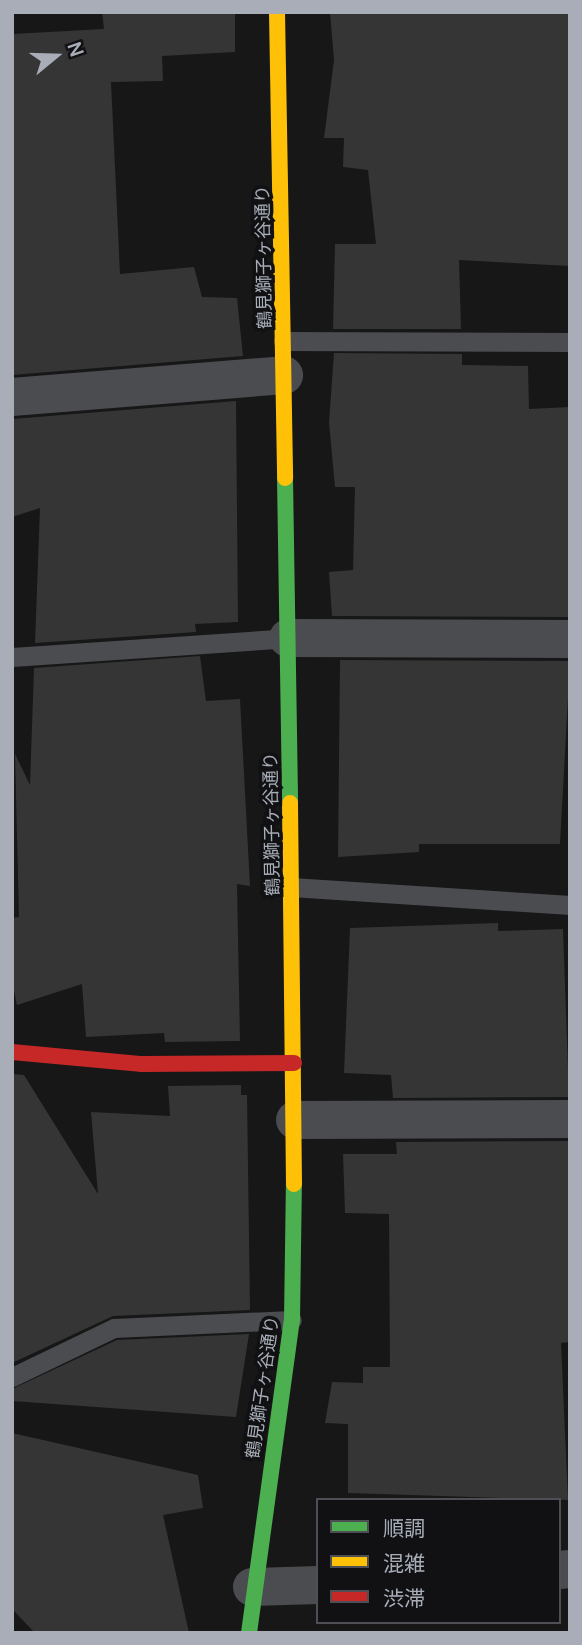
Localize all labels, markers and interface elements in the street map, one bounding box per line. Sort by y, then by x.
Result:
north arrow [21,21,91,91]
text: N [61,38,90,60]
street label: 鶴見獅子ヶ谷通り [251,185,275,329]
street label: 鶴見獅子ヶ谷通り [259,752,283,896]
street label: 鶴見獅子ヶ谷通り [241,1314,283,1460]
legend [316,1498,561,1624]
text: 順調 [383,1514,425,1542]
text: 混雑 [383,1549,425,1577]
text: 渋滞 [383,1584,425,1612]

